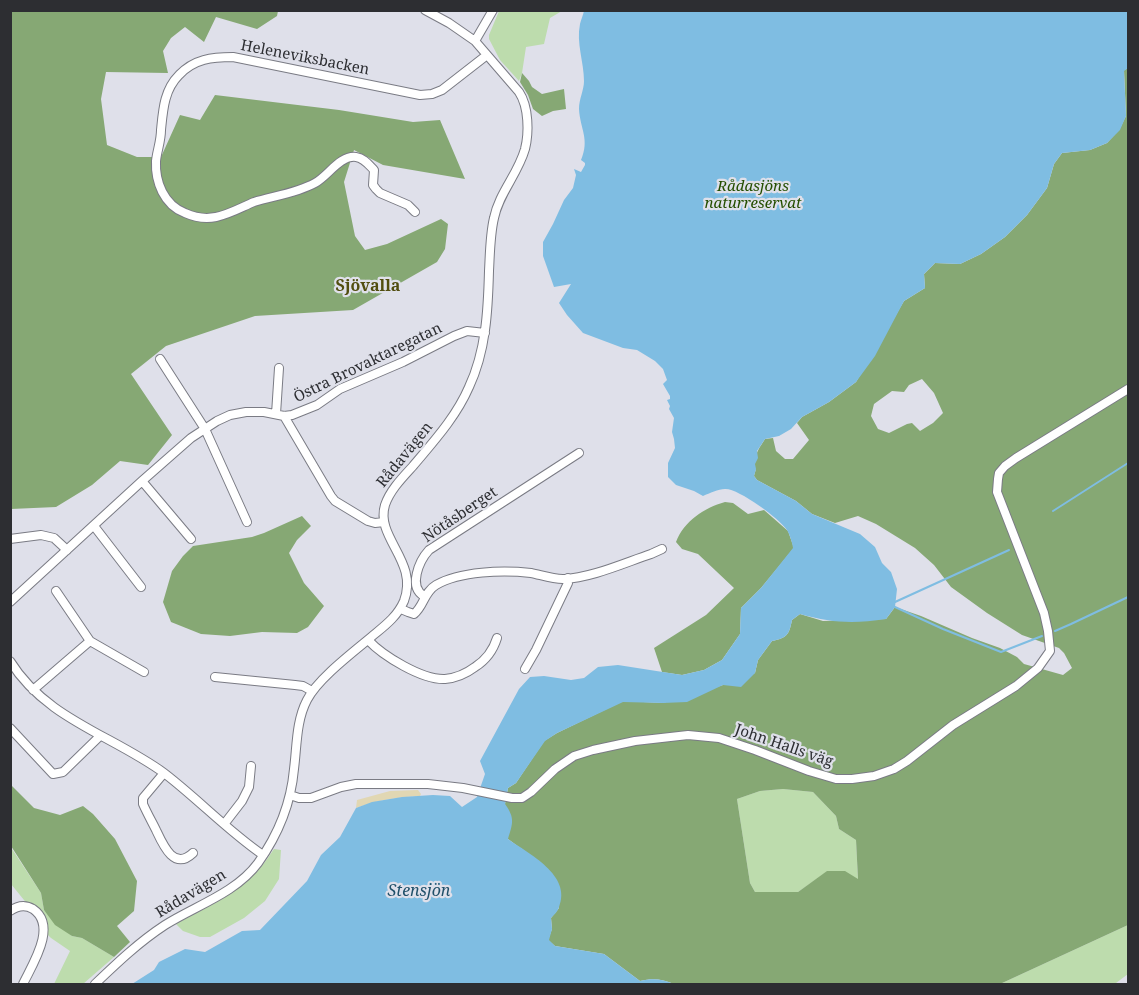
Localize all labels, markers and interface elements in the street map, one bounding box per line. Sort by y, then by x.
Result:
street label: Heleneviksbacken [239,37,371,79]
park label: Rådasjöns naturreservat [705,178,801,213]
district label: Sjövalla [336,276,400,296]
street label: Östra Brovaktaregatan [291,319,445,407]
street label: Rådavägen [373,419,437,491]
street label: Nötåsberget [419,483,501,547]
street label: John Halls väg [733,721,835,771]
street label: Rådavägen [153,866,229,922]
water label: Stensjön [388,881,450,901]

